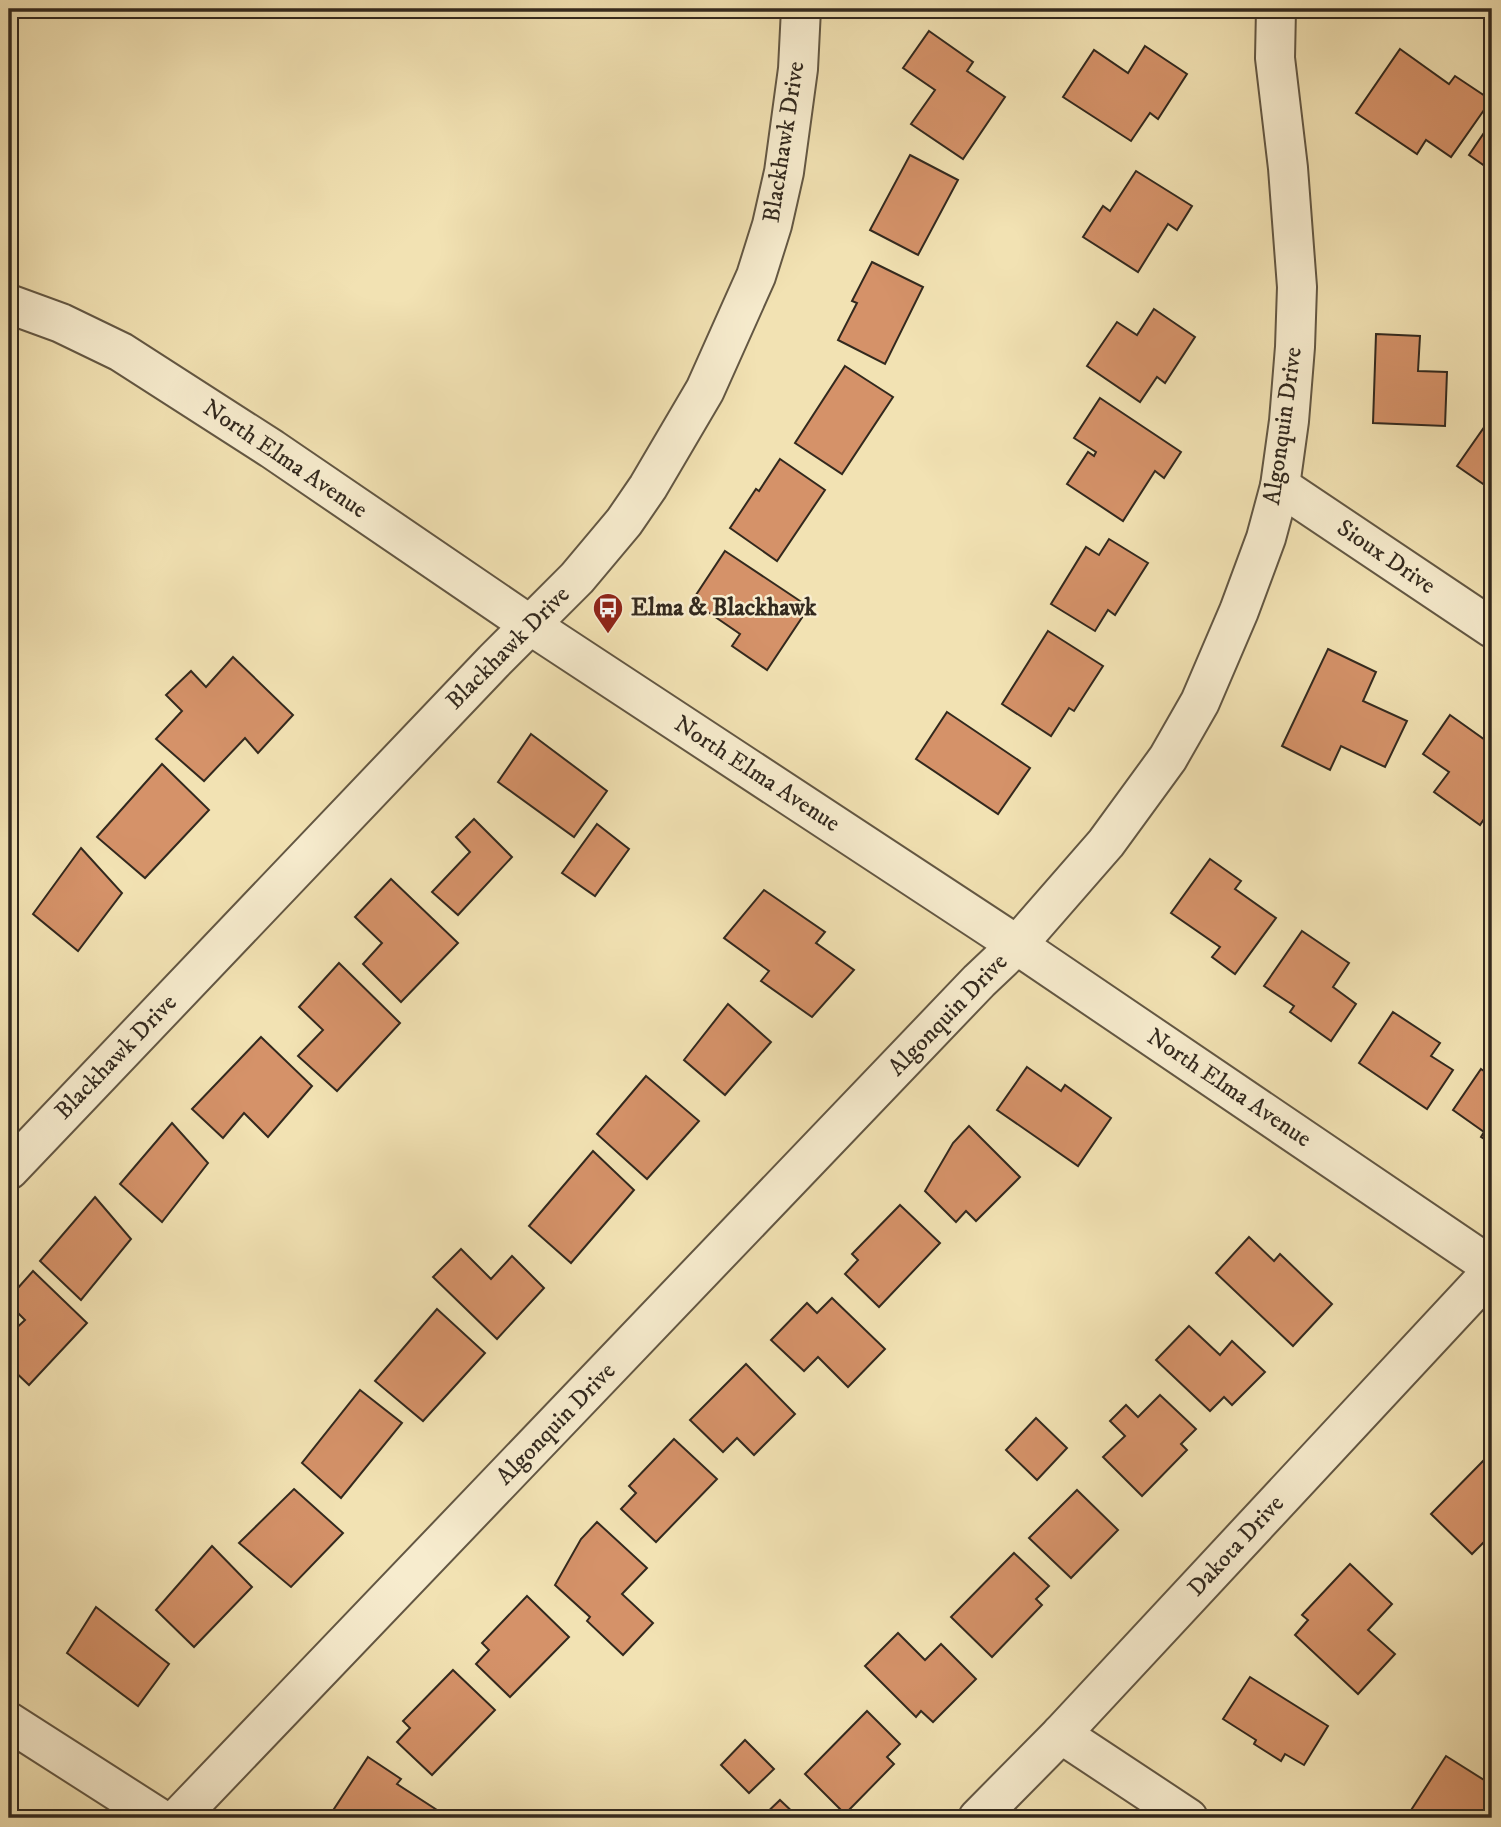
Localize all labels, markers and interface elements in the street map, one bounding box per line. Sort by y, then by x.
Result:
street label: Blackhawk Drive [756,59,812,225]
street label: Algonquin Drive [1257,345,1309,507]
street label: North Elma Avenue [197,393,373,525]
street label: Sioux Drive [1331,513,1441,601]
street label: Blackhawk Drive [440,580,576,716]
bus stop icon: Elma & Blackhawk [591,591,625,635]
place label: Elma & Blackhawk [631,593,818,623]
street label: North Elma Avenue [668,709,846,839]
street label: Algonquin Drive [882,947,1014,1083]
street label: Blackhawk Drive [49,988,183,1126]
street label: North Elma Avenue [1141,1022,1317,1154]
street label: Algonquin Drive [490,1356,622,1492]
street label: Dakota Drive [1181,1489,1291,1603]

